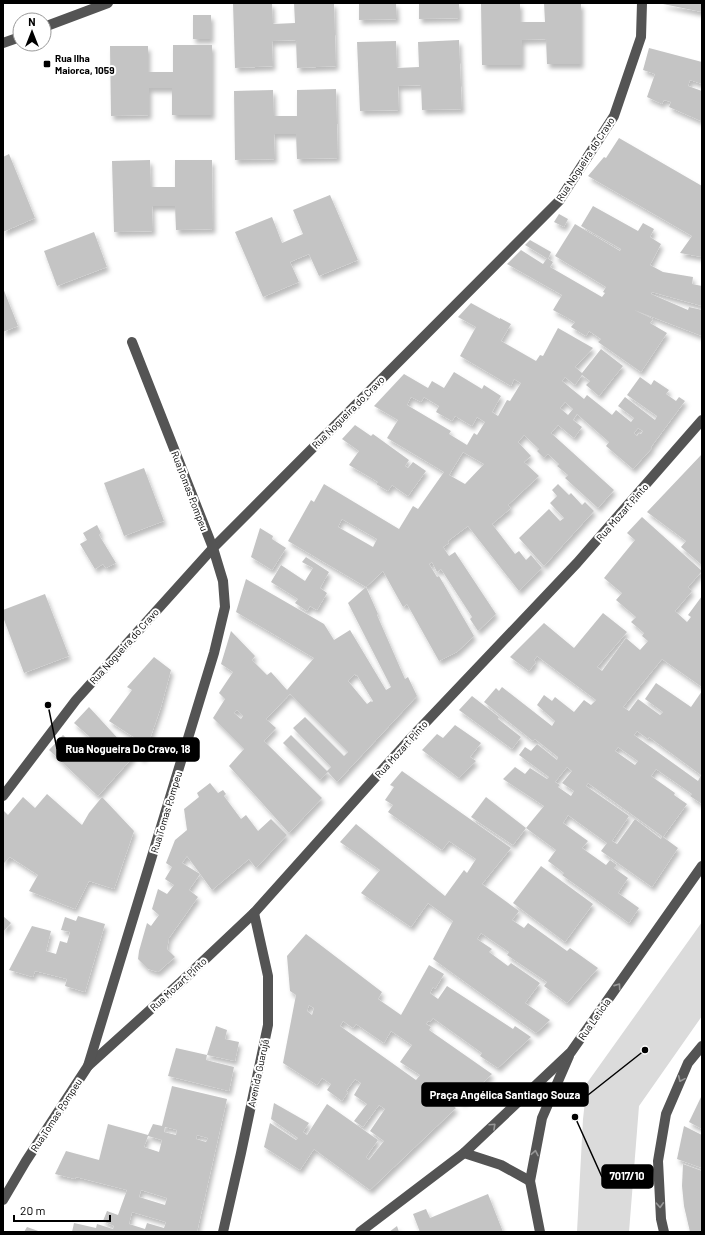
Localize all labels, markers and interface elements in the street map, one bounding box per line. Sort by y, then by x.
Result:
north arrow [12,12,52,52]
text: N [28,15,36,28]
place label: Rua Ilha Maiorca, 1059 [55,52,115,76]
marker: Rua Ilha Maiorca, 1059 [42,59,52,69]
street label: Rua Nogueira do Cravo [553,115,617,203]
street label: Rua Nogueira do Cravo [309,373,387,451]
street label: Rua Tomas Pompeu [169,449,211,533]
street label: Rua Mozart Pinto [594,481,650,543]
street label: Rua Nogueira do Cravo [87,606,161,686]
street label: Rua Mozart Pinto [372,718,430,780]
callout: Rua Nogueira Do Cravo, 18 [57,738,199,761]
text: Rua Nogueira Do Cravo, 18 [65,742,191,755]
street label: Rua Tomas Pompeu [148,770,184,854]
street label: Rua Mozart Pinto [147,955,209,1013]
one-way arrow [613,983,620,990]
street label: Rua Letícia [575,996,613,1042]
street label: Avenida Guarujá [245,1038,271,1108]
one-way arrow [678,1075,686,1082]
street label: Rua Tomas Pompeu [28,1076,84,1154]
callout: Praça Angélica Santiago Souza [422,1083,588,1106]
text: Praça Angélica Santiago Souza [430,1088,580,1101]
one-way arrow [488,1124,495,1131]
one-way arrow [531,1149,539,1156]
callout: 7017/10 [602,1165,653,1188]
text: 7017/10 [609,1169,645,1182]
scale bar [14,1197,110,1223]
one-way arrow [656,1202,665,1208]
text: 20 m [20,1203,46,1217]

